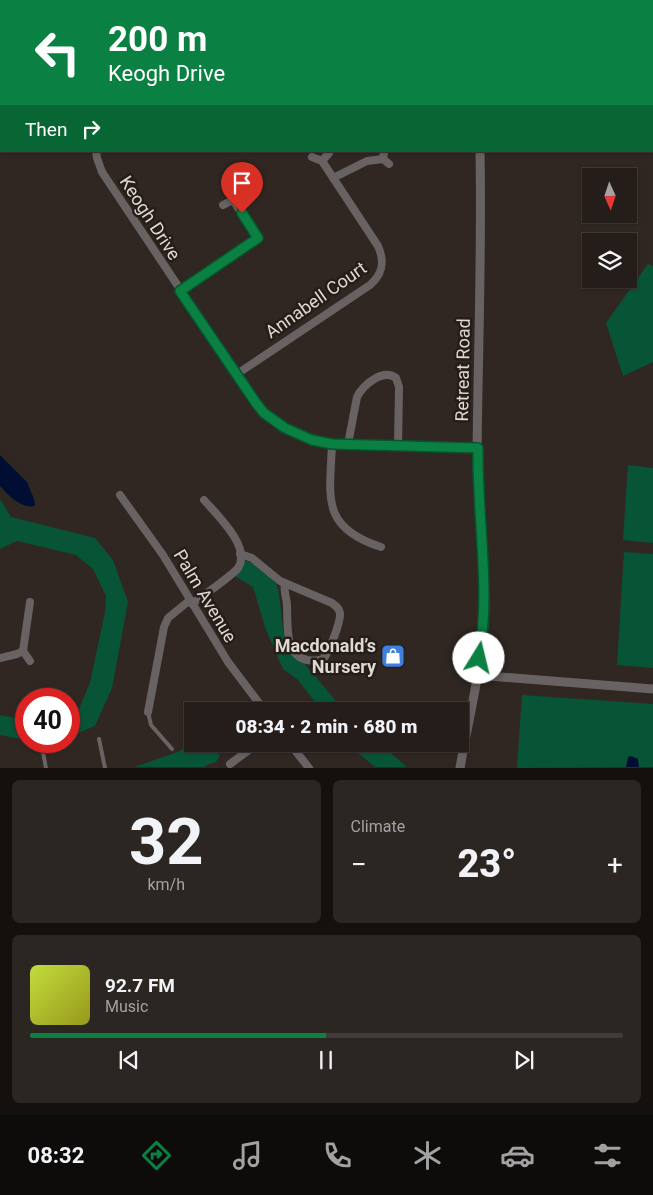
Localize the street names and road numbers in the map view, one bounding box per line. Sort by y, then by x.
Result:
street label: Keogh Drive [116,172,185,264]
street label: Annabell Court [261,257,370,342]
street label: Retreat Road [451,318,474,422]
street label: Palm Avenue [170,546,241,646]

